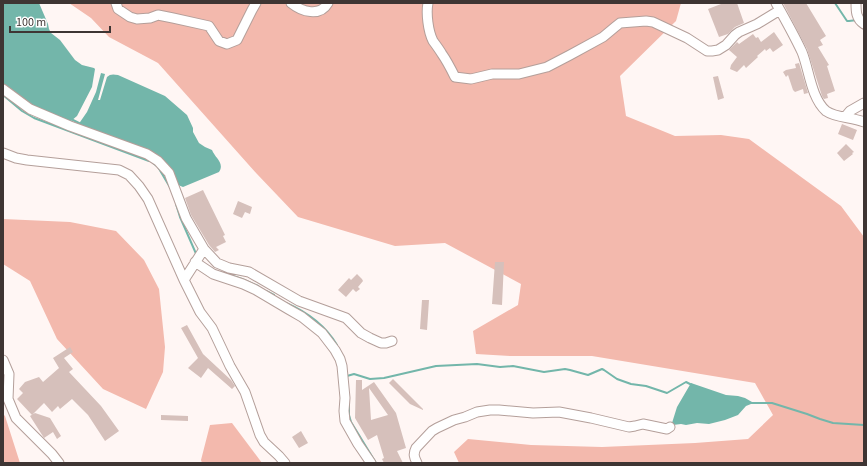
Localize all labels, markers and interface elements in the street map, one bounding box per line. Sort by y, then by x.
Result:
scale bar [10,8,110,34]
text: 100 m [16,14,46,31]

